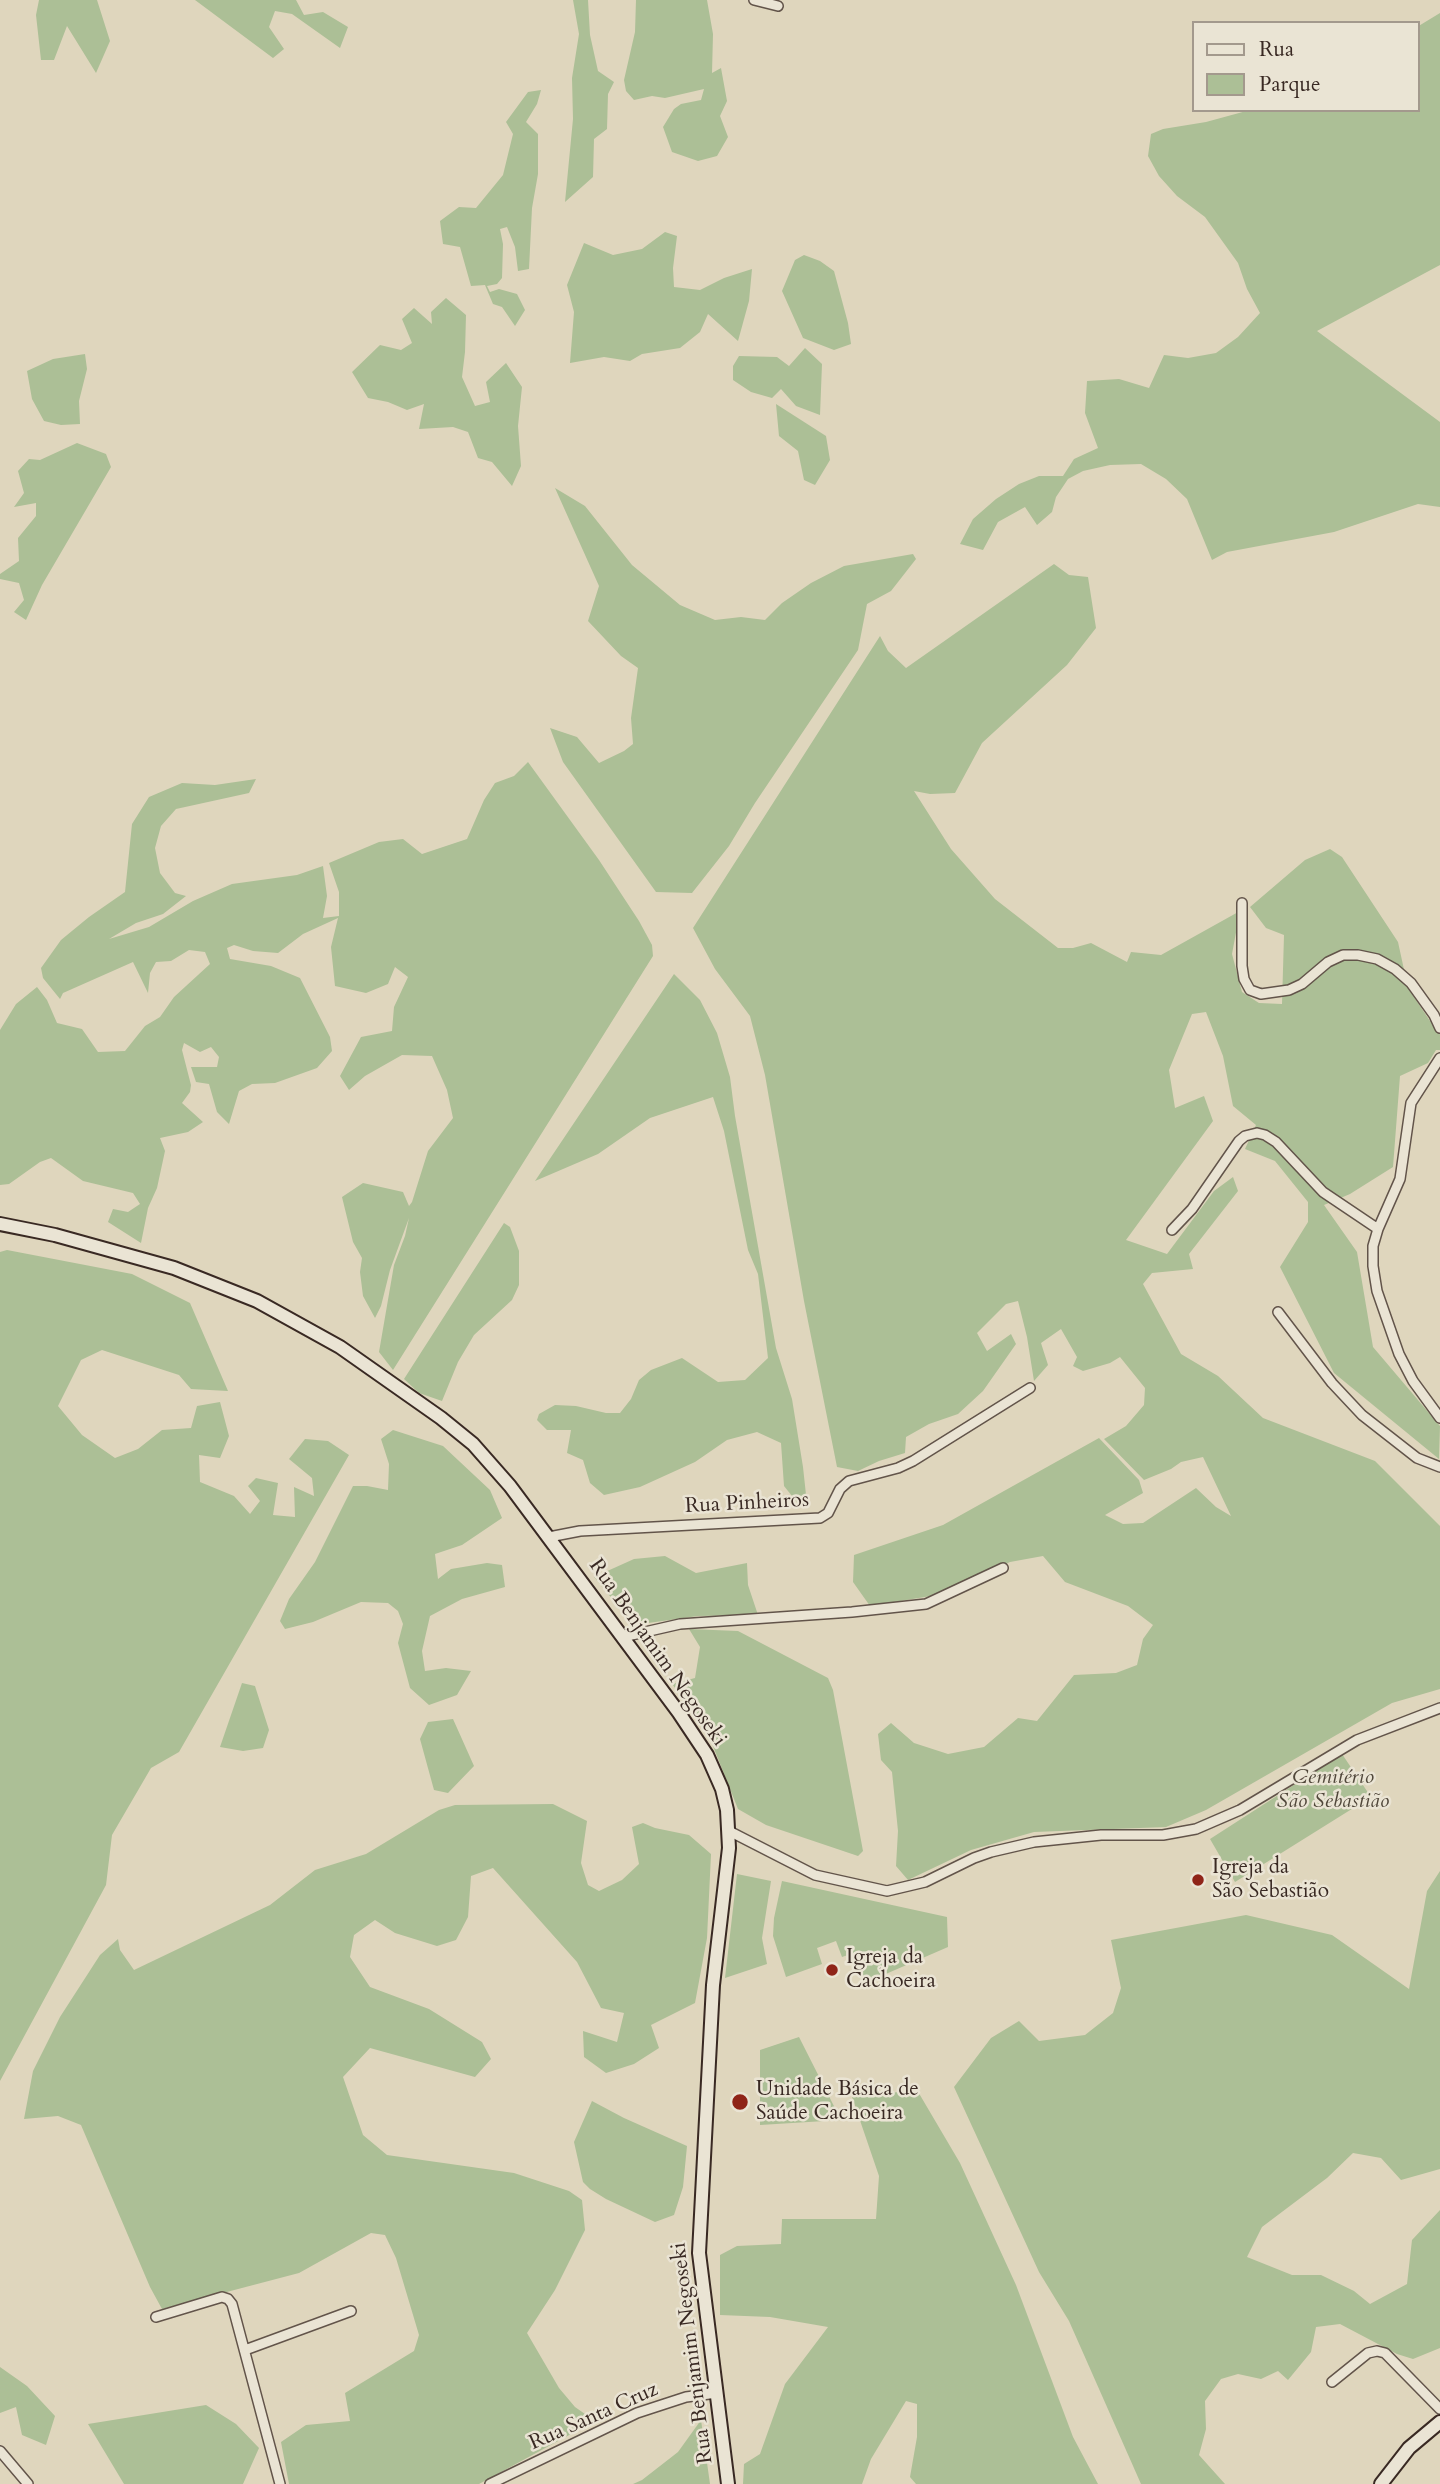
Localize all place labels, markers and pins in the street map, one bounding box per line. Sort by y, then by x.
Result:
place label: Igreja da São Sebastião [1212,1855,1329,1905]
marker: Igreja da São Sebastião [1190,1872,1206,1888]
place label: Igreja da Cachoeira [846,1945,936,1995]
marker: Igreja da Cachoeira [824,1962,840,1978]
place label: Unidade Básica de Saúde Cachoeira [756,2077,919,2127]
marker: Unidade Básica de Saúde Cachoeira [730,2092,750,2112]

